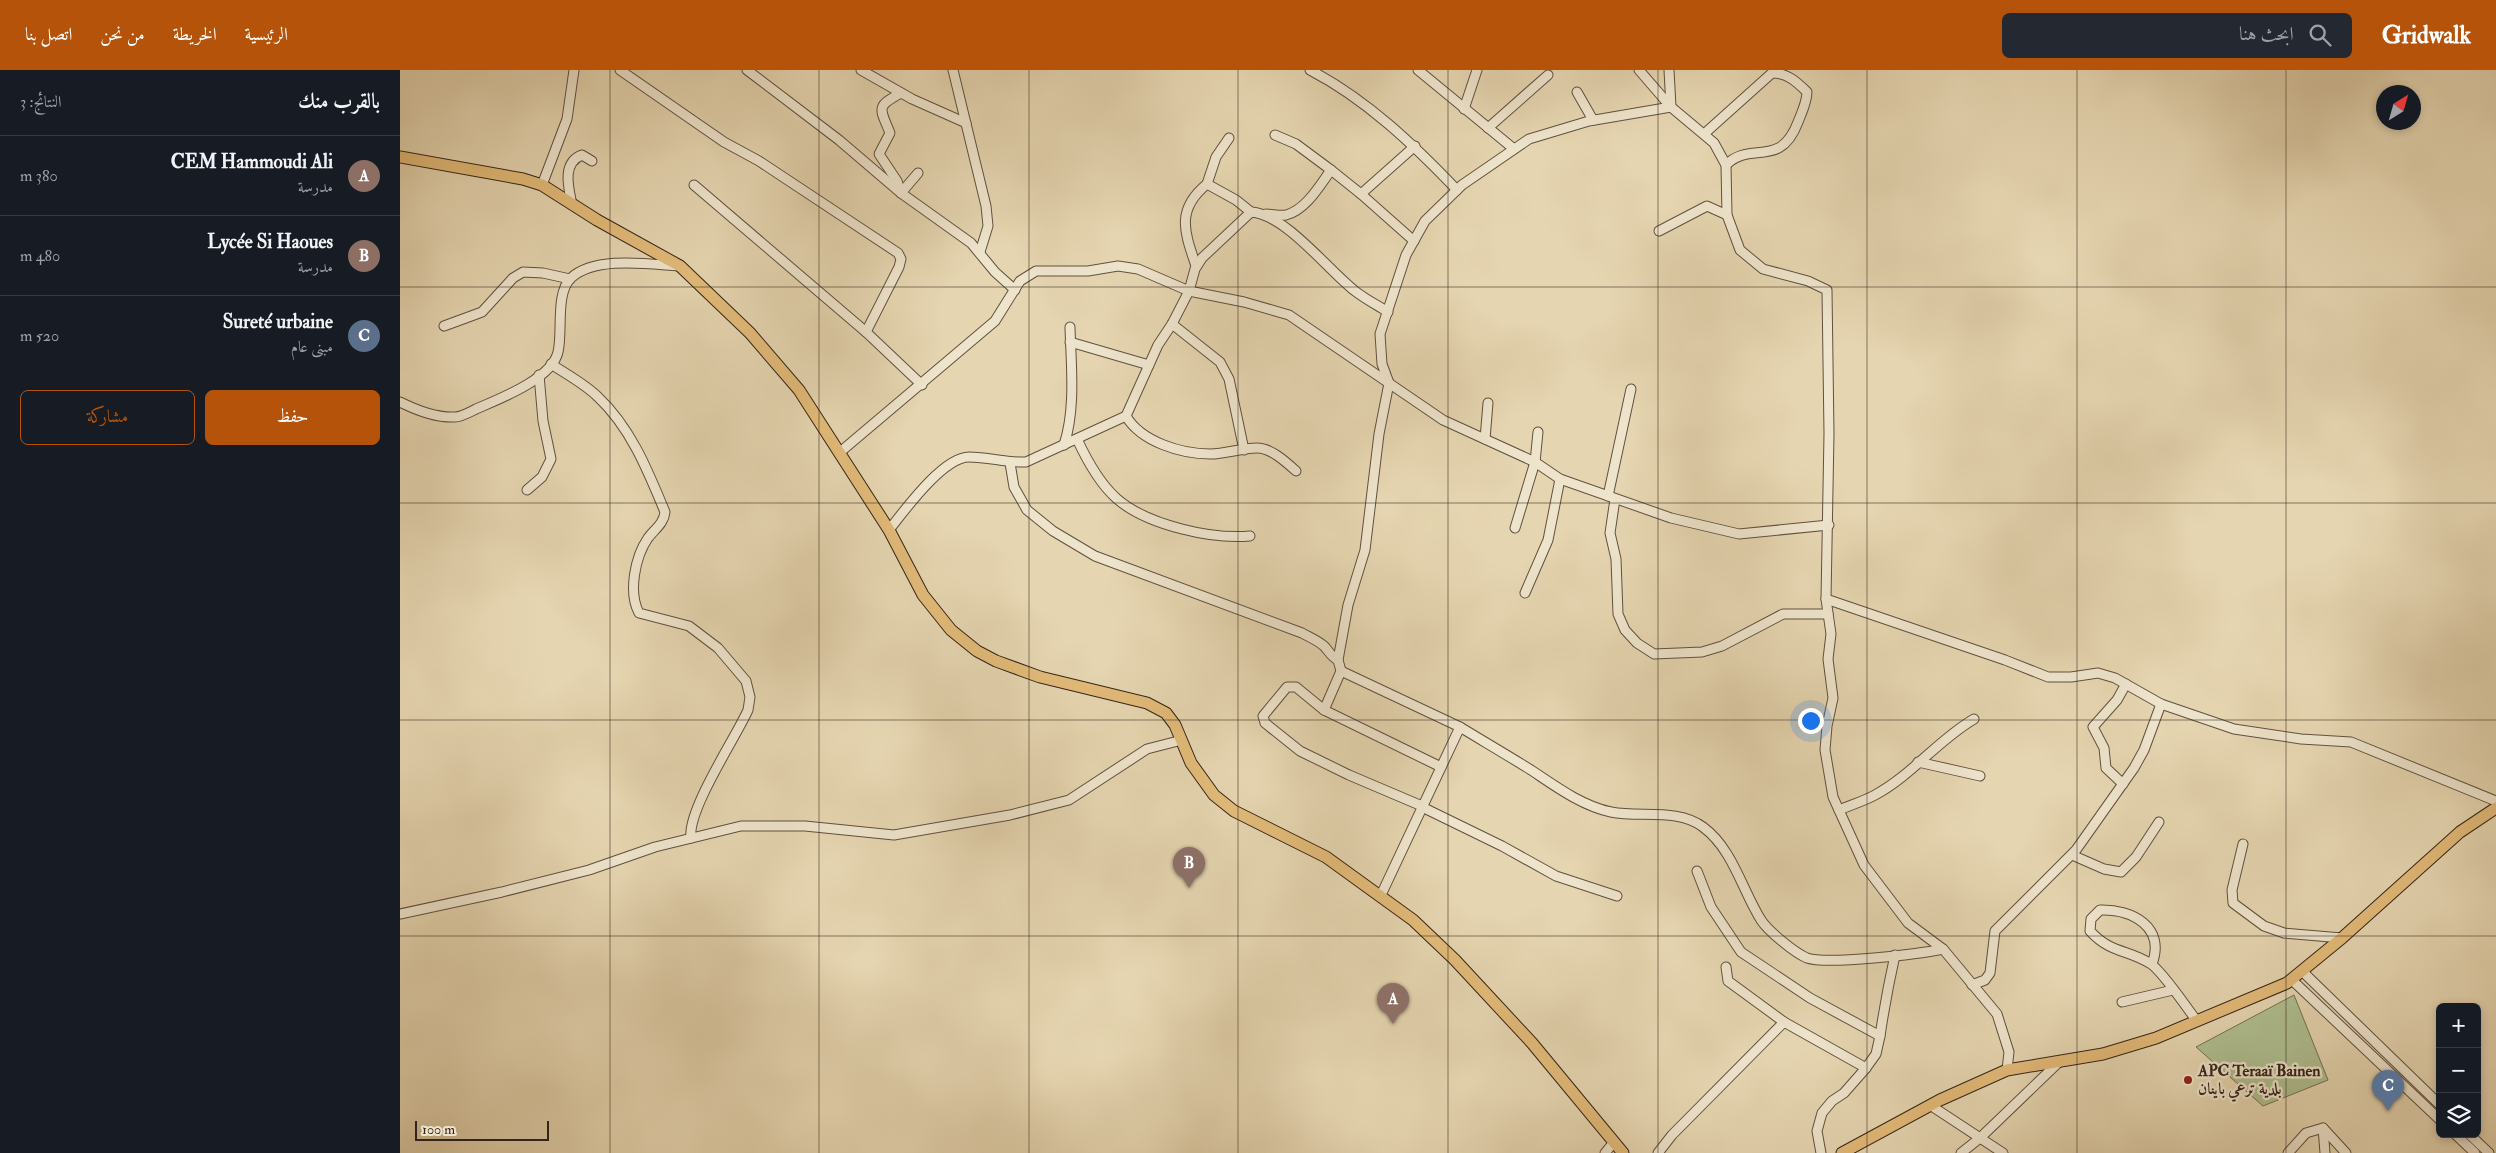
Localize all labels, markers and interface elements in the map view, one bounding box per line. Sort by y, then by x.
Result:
search box [2002,13,2352,58]
text: Gridwalk [2382,20,2471,51]
icon: search [2306,21,2334,49]
text: ابحث هنا [2239,22,2294,46]
text: اتصل بنا [25,23,72,46]
text: من نحن [100,23,145,46]
text: الخريطة [173,23,217,46]
text: الرئيسية [245,23,288,46]
north arrow [2376,85,2421,130]
text: بالقرب منك [298,88,380,115]
text: النتائج: 3 [20,92,62,112]
text: CEM Hammoudi Ali [171,150,333,174]
text: 380 m [20,166,58,186]
text: A [359,166,369,186]
text: مدرسة [298,177,333,197]
text: Lycée Si Haoues [207,230,333,254]
text: 480 m [20,246,60,266]
text: B [359,246,369,266]
text: مدرسة [298,257,333,277]
text: Sureté urbaine [223,310,333,334]
text: 520 m [20,326,59,346]
text: C [358,326,370,346]
text: مبنى عام [291,337,333,357]
button: مشاركة [20,390,195,445]
button: حفظ [205,390,380,445]
your location [1798,708,1824,734]
pin: B [1173,847,1205,888]
pin: A [1377,983,1409,1024]
map controls [2436,1003,2481,1138]
button: + [2436,1003,2481,1048]
button: − [2436,1048,2481,1093]
place label: APC Teraaï Bainen بلدية ترعي باينان [2197,1061,2321,1102]
pin: C [2372,1070,2404,1111]
marker: APC Teraaï Bainen بلدية ترعي باينان [2182,1074,2194,1086]
button: layers [2436,1093,2481,1138]
scale bar [415,1118,549,1141]
text: 100 m [422,1121,455,1138]

